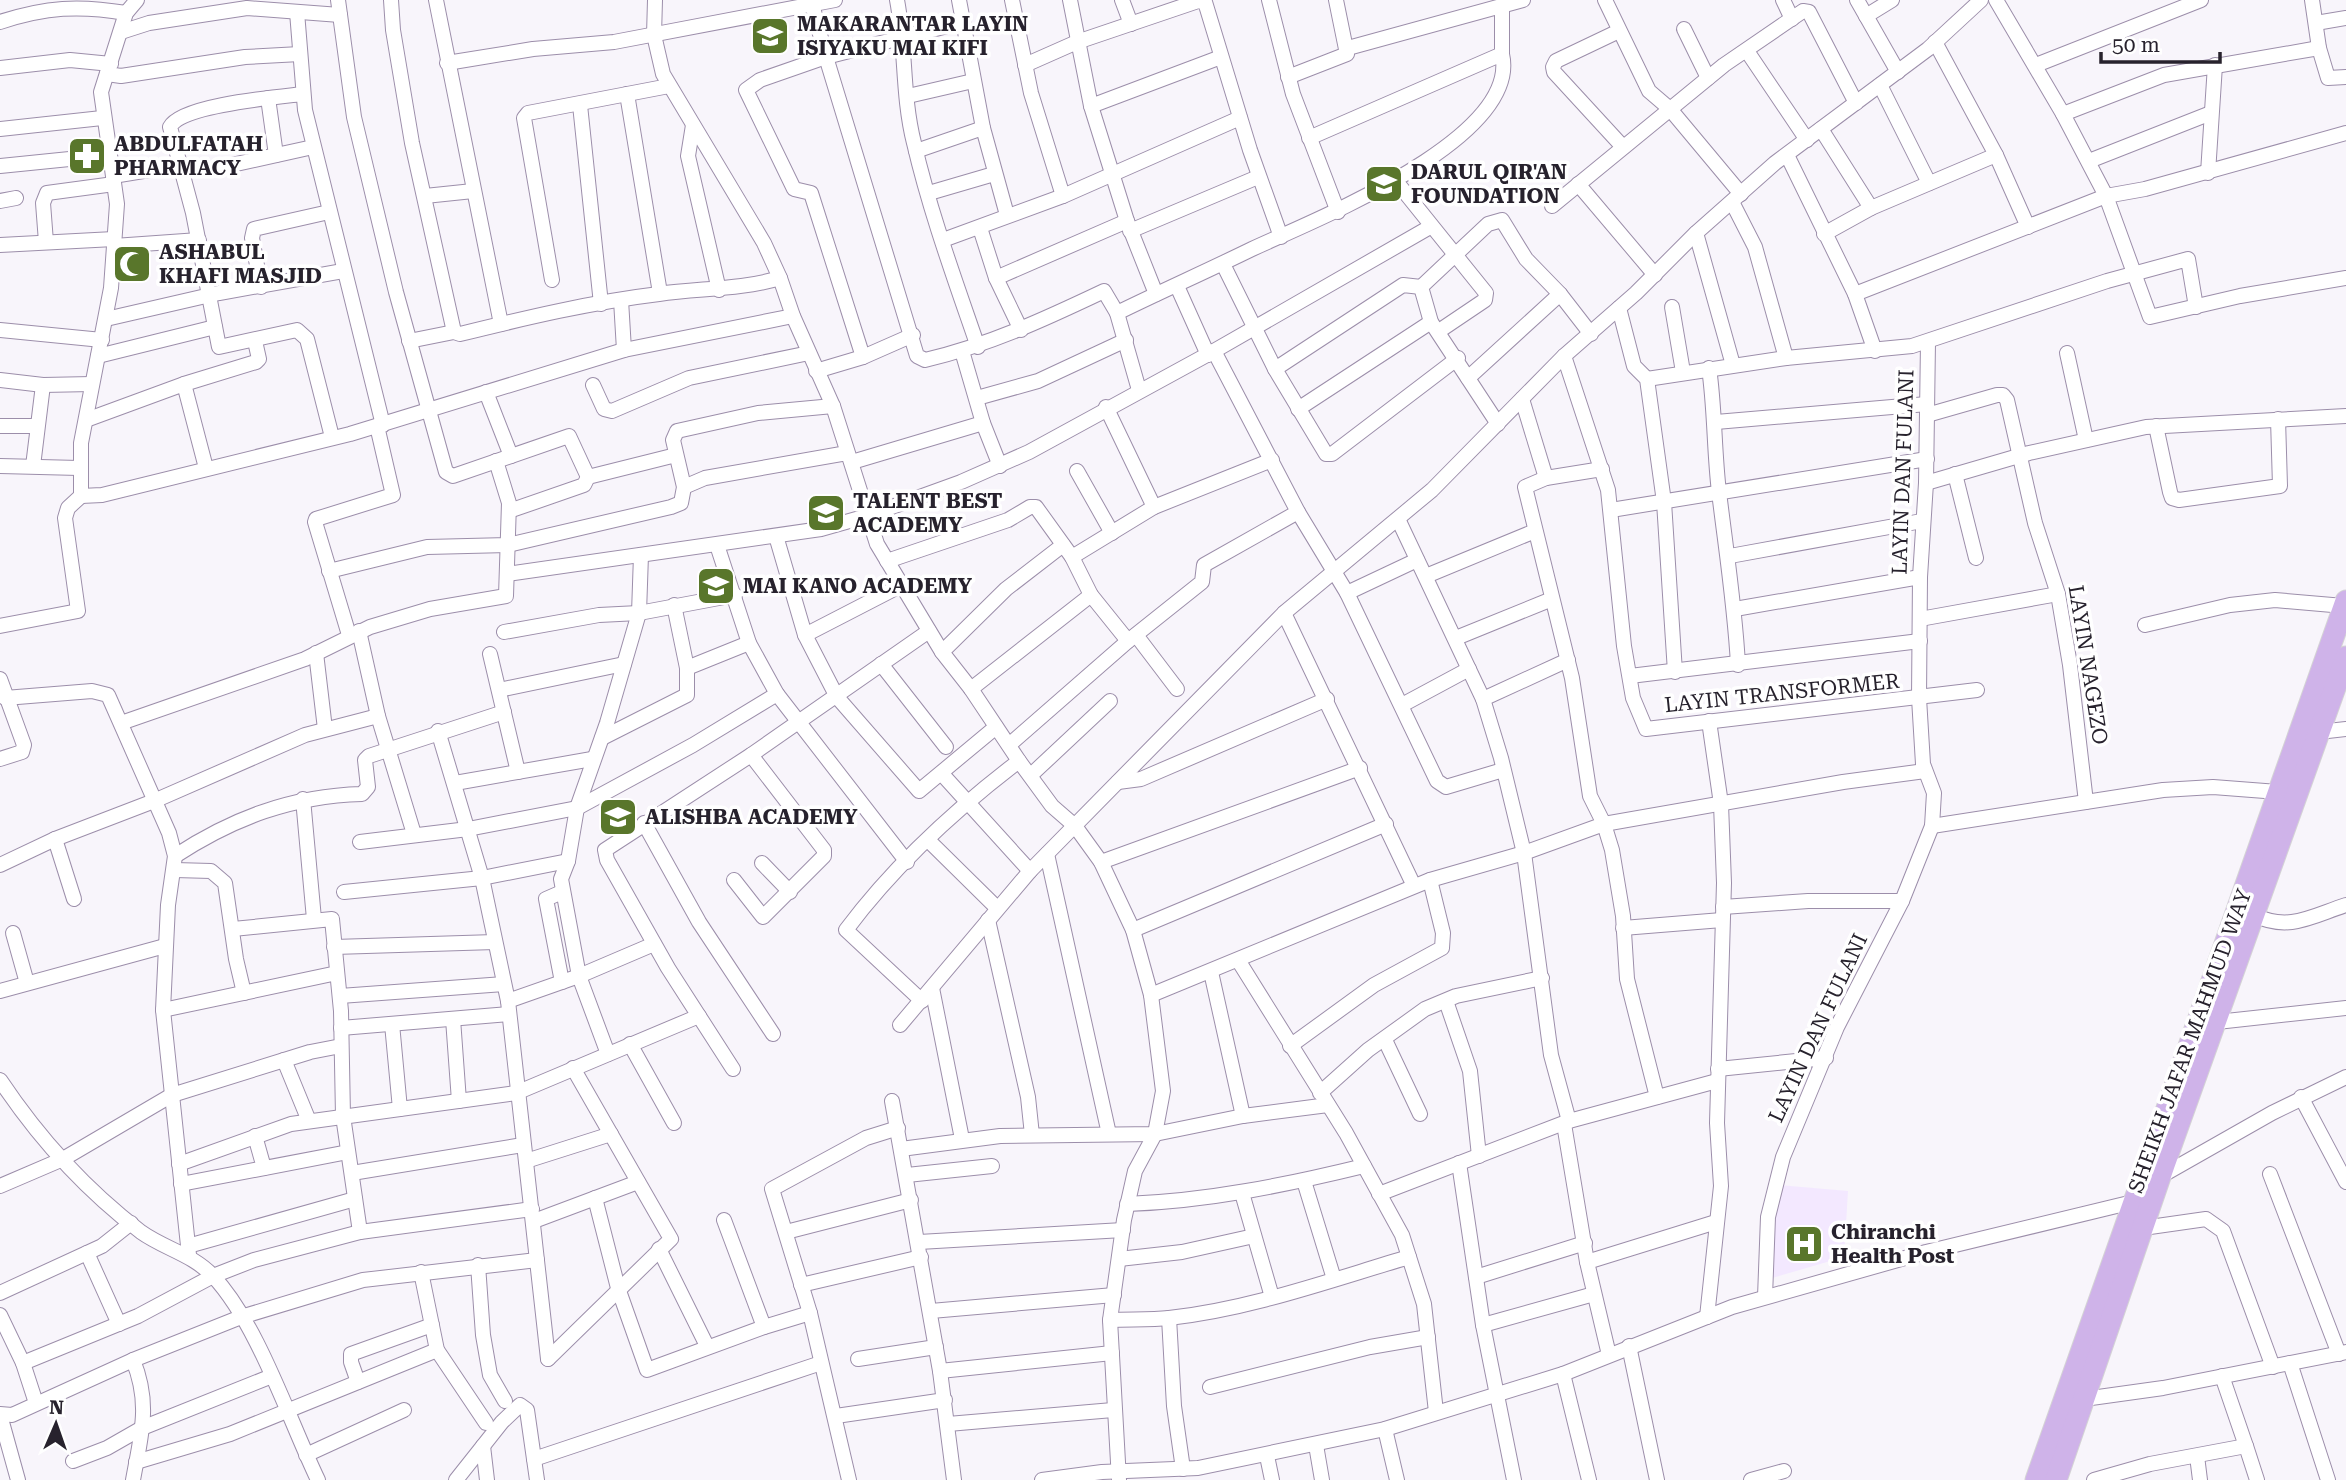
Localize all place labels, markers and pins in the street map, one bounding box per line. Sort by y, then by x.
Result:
place label: MAKARANTAR LAYIN ISIYAKU MAI KIFI [797,12,1028,60]
school or university icon: MAKARANTAR LAYIN ISIYAKU MAI KIFI [749,15,791,57]
place label: ABDULFATAH PHARMACY [114,132,263,180]
pharmacy icon: ABDULFATAH PHARMACY [66,135,108,177]
place label: DARUL QIR'AN FOUNDATION [1411,160,1567,208]
school or university icon: DARUL QIR'AN FOUNDATION [1363,163,1405,205]
place label: ASHABUL KHAFI MASJID [159,240,322,288]
mosque icon: ASHABUL KHAFI MASJID [111,243,153,285]
place label: TALENT BEST ACADEMY [853,489,1002,537]
school or university icon: TALENT BEST ACADEMY [805,492,847,534]
school or university icon: MAI KANO ACADEMY [695,565,737,607]
place label: MAI KANO ACADEMY [743,574,973,598]
school or university icon: ALISHBA ACADEMY [597,796,639,838]
place label: ALISHBA ACADEMY [645,805,858,829]
place label: Chiranchi Health Post [1831,1220,1955,1268]
hospital icon: Chiranchi Health Post [1783,1223,1825,1265]

